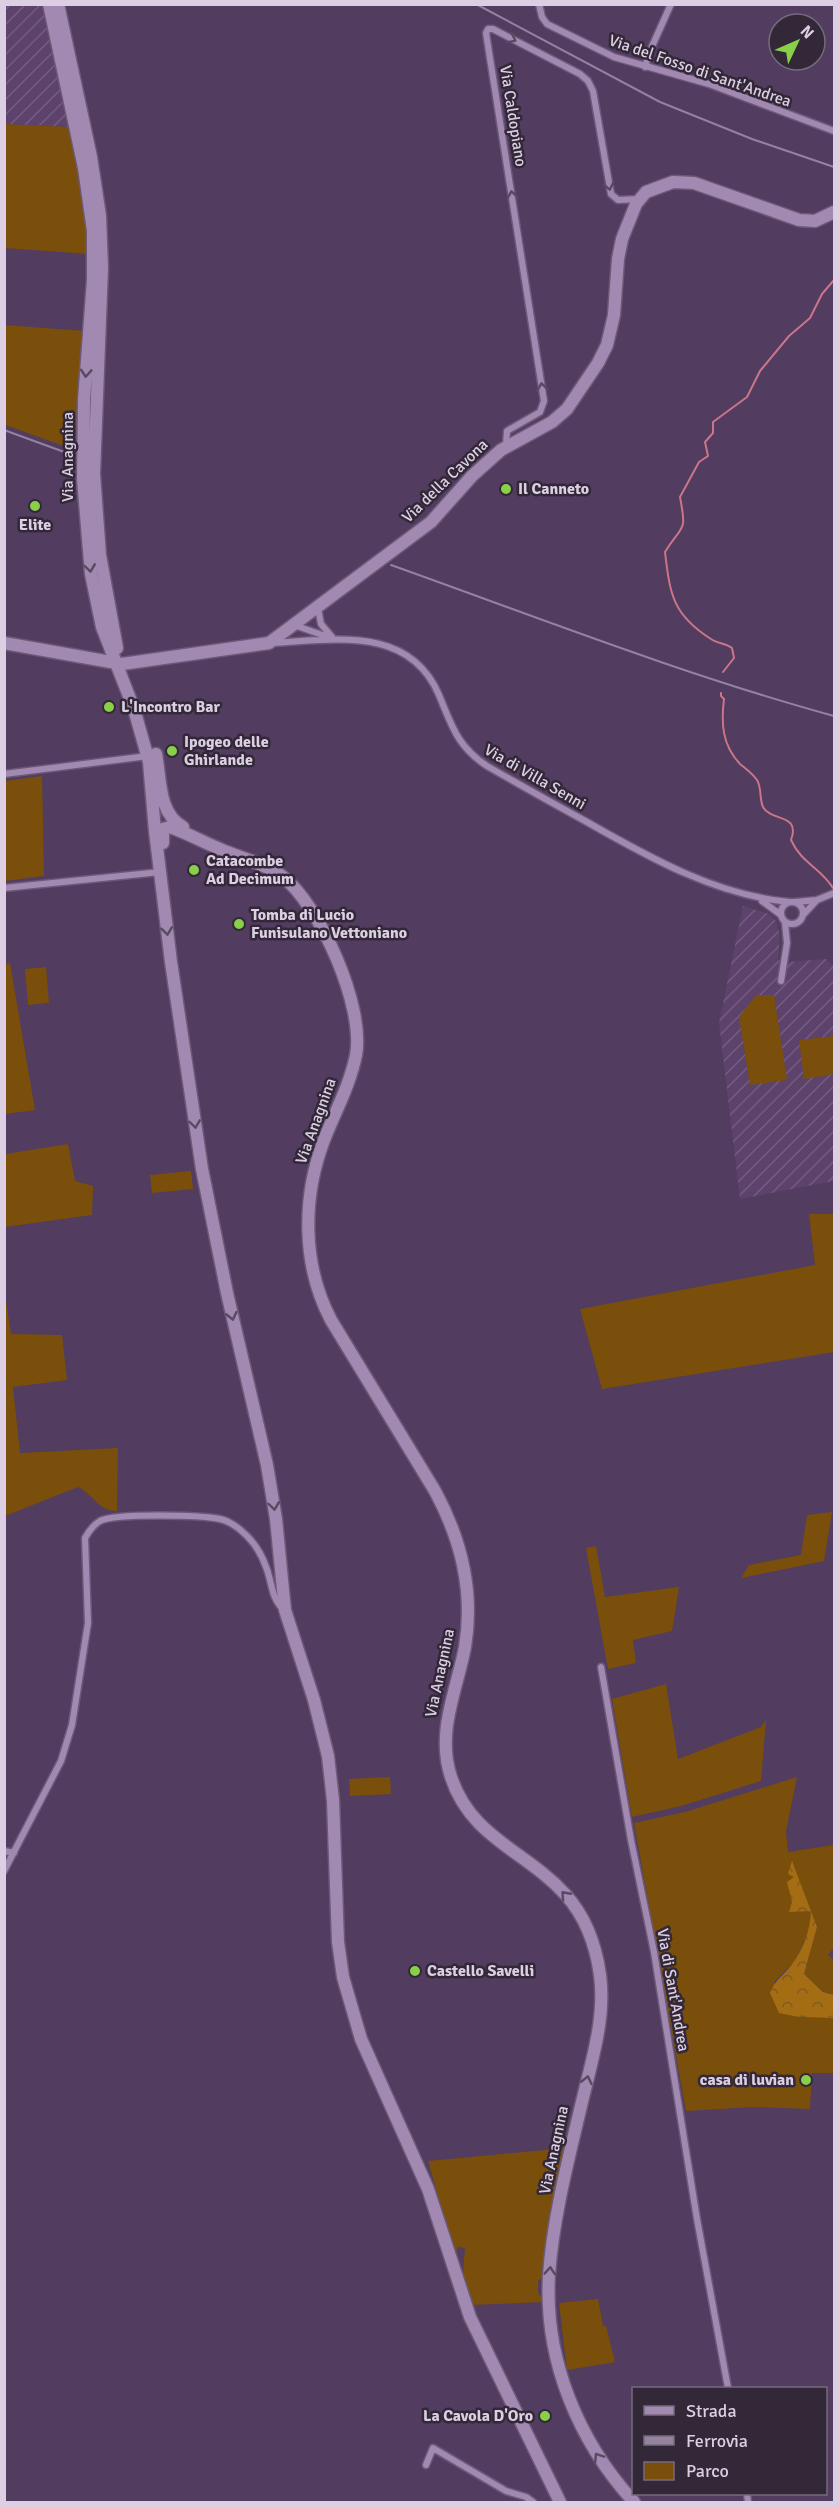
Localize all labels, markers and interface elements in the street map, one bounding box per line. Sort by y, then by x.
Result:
north arrow [767,12,827,72]
text: N [796,21,818,43]
street label: Via del Fosso di Sant'Andrea [606,30,794,112]
one-way arrow [506,32,516,43]
street label: Via Caldopiano [495,64,531,168]
one-way arrow [602,181,615,191]
one-way arrow [507,190,519,199]
one-way arrow [80,369,93,378]
one-way arrow [537,383,549,392]
street label: Via Anagnina [58,412,78,502]
street label: Via della Cavona [398,435,492,527]
place label: Il Canneto [518,479,589,499]
marker: Il Canneto [499,482,513,496]
marker: Elite [28,499,42,513]
place label: Elite [19,515,51,535]
one-way arrow [83,563,96,573]
place label: L'Incontro Bar [121,697,220,717]
marker: L'Incontro Bar [102,700,116,714]
place label: Ipogeo delle Ghirlande [184,732,269,770]
street label: Via di Villa Senni [480,740,590,814]
marker: Ipogeo delle Ghirlande [165,744,179,758]
place label: Catacombe Ad Decimum [206,851,294,889]
marker: Catacombe Ad Decimum [187,863,201,877]
place label: Tomba di Lucio Funisulano Vettoniano [251,905,407,943]
marker: Tomba di Lucio Funisulano Vettoniano [232,917,246,931]
one-way arrow [160,927,173,936]
street label: Via Anagnina [291,1075,341,1167]
one-way arrow [188,1120,200,1129]
one-way arrow [225,1310,238,1320]
one-way arrow [267,1501,279,1511]
street label: Via Anagnina [421,1627,459,1719]
one-way arrow [561,1891,572,1902]
street label: Via di Sant'Andrea [652,1927,694,2053]
place label: Castello Savelli [427,1961,534,1981]
marker: Castello Savelli [408,1964,422,1978]
place label: casa di luvian [700,2070,794,2090]
marker: casa di luvian [799,2073,813,2087]
one-way arrow [580,2075,593,2085]
street label: Via Anagnina [535,2104,573,2196]
one-way arrow [543,2267,556,2276]
legend [632,2387,827,2495]
text: Strada [686,2400,737,2422]
place label: La Cavola D'Oro [423,2406,533,2426]
marker: La Cavola D'Oro [538,2409,552,2423]
text: Ferrovia [686,2430,748,2452]
one-way arrow [593,2453,605,2463]
text: Parco [686,2460,729,2482]

